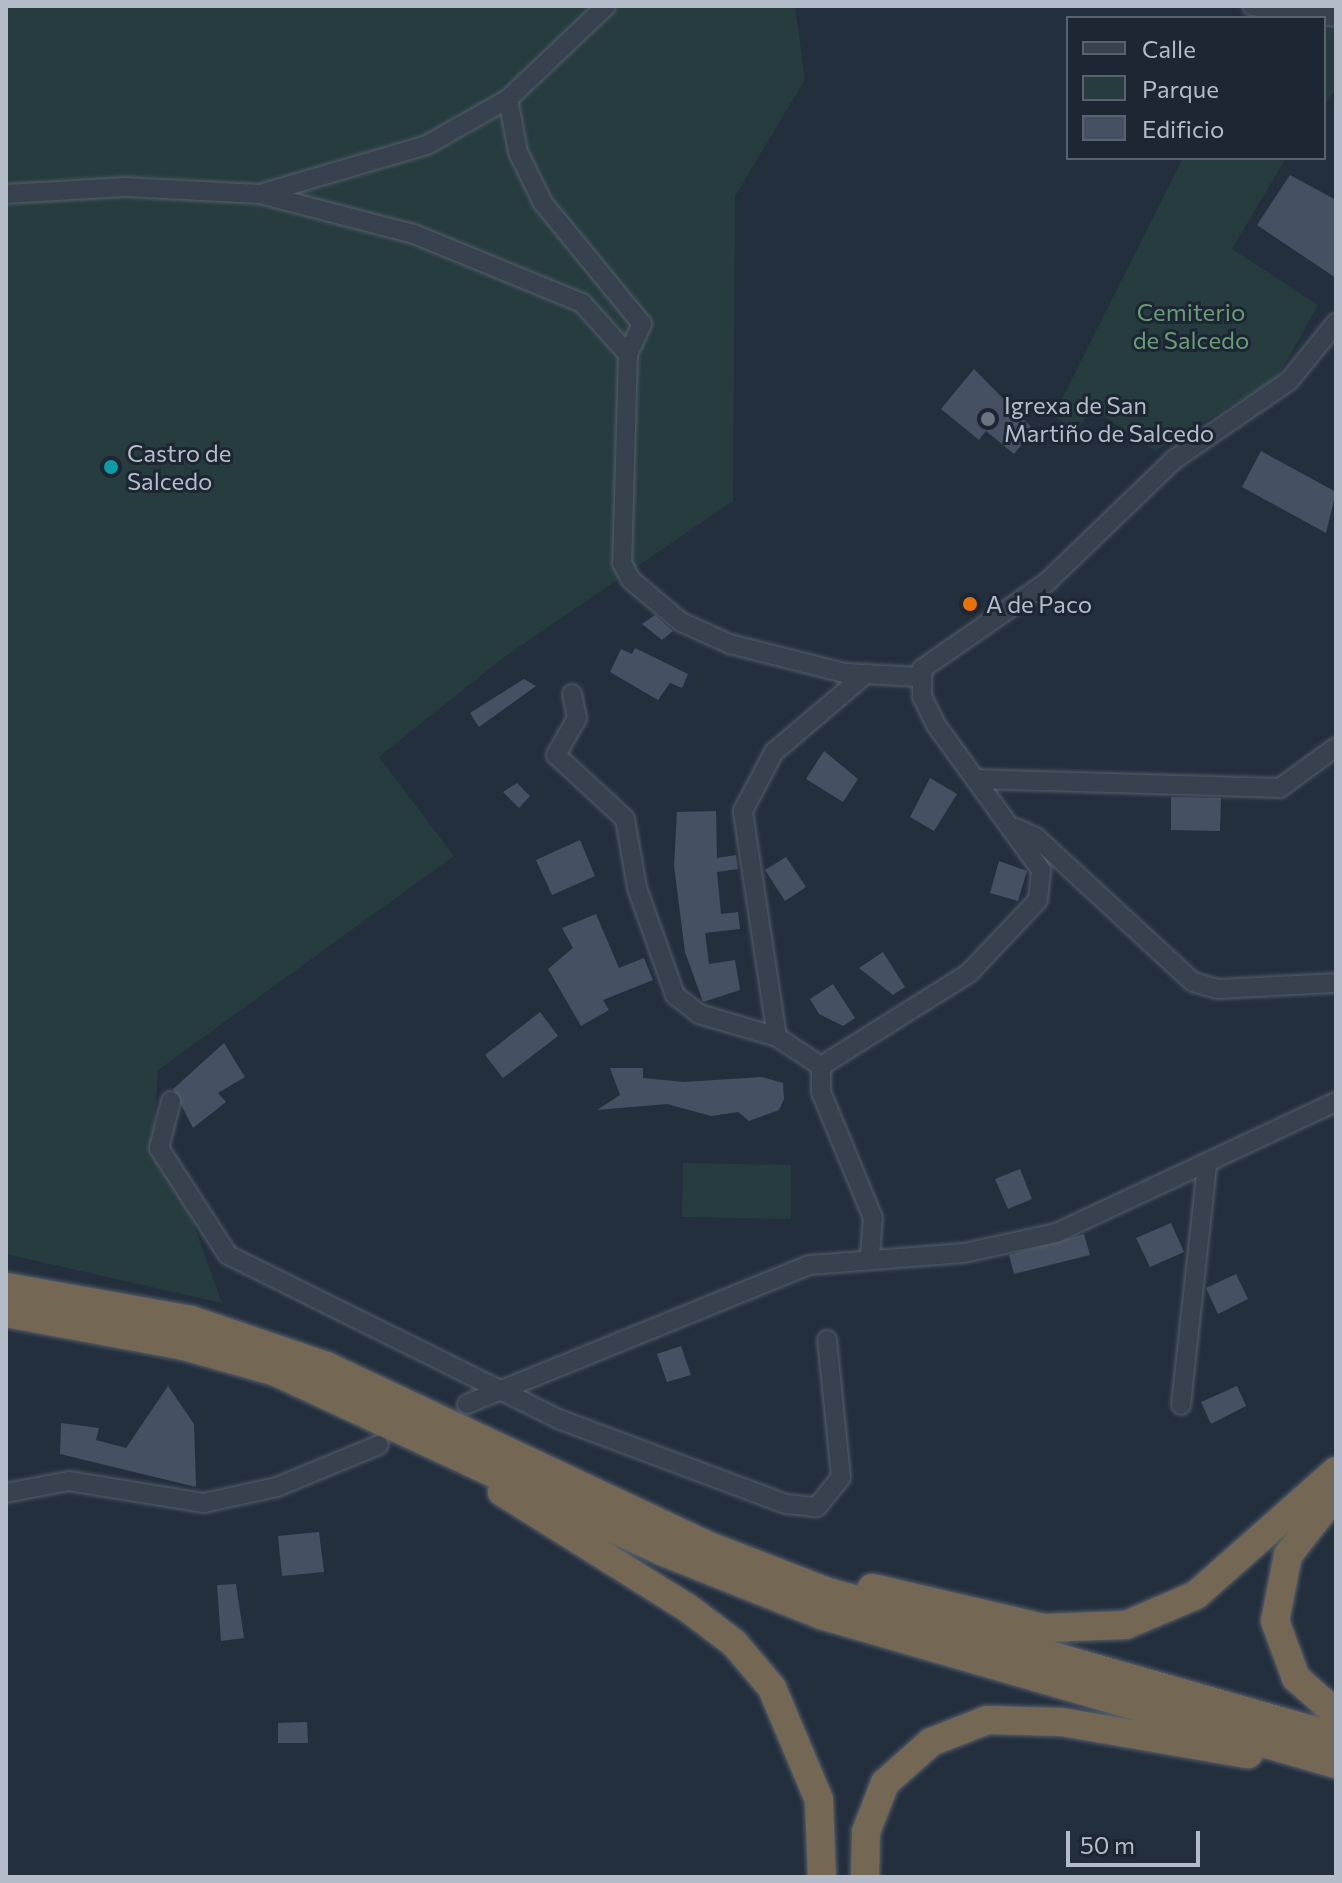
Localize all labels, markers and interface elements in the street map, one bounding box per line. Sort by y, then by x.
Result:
legend [1066,16,1326,160]
text: Calle [1142,34,1196,63]
text: Parque [1142,74,1219,103]
text: Edificio [1142,114,1224,143]
park label: Cemiterio de Salcedo [1133,298,1249,354]
place label: Igrexa de San Martiño de Salcedo [1004,391,1214,447]
marker: Igrexa de San Martiño de Salcedo [979,410,997,428]
place label: Castro de Salcedo [127,439,231,495]
marker: Castro de Salcedo [102,458,120,476]
place label: A de Paco [986,590,1092,618]
marker: A de Paco [961,595,979,613]
scale bar [1070,1815,1204,1865]
text: 50 m [1080,1830,1135,1859]

